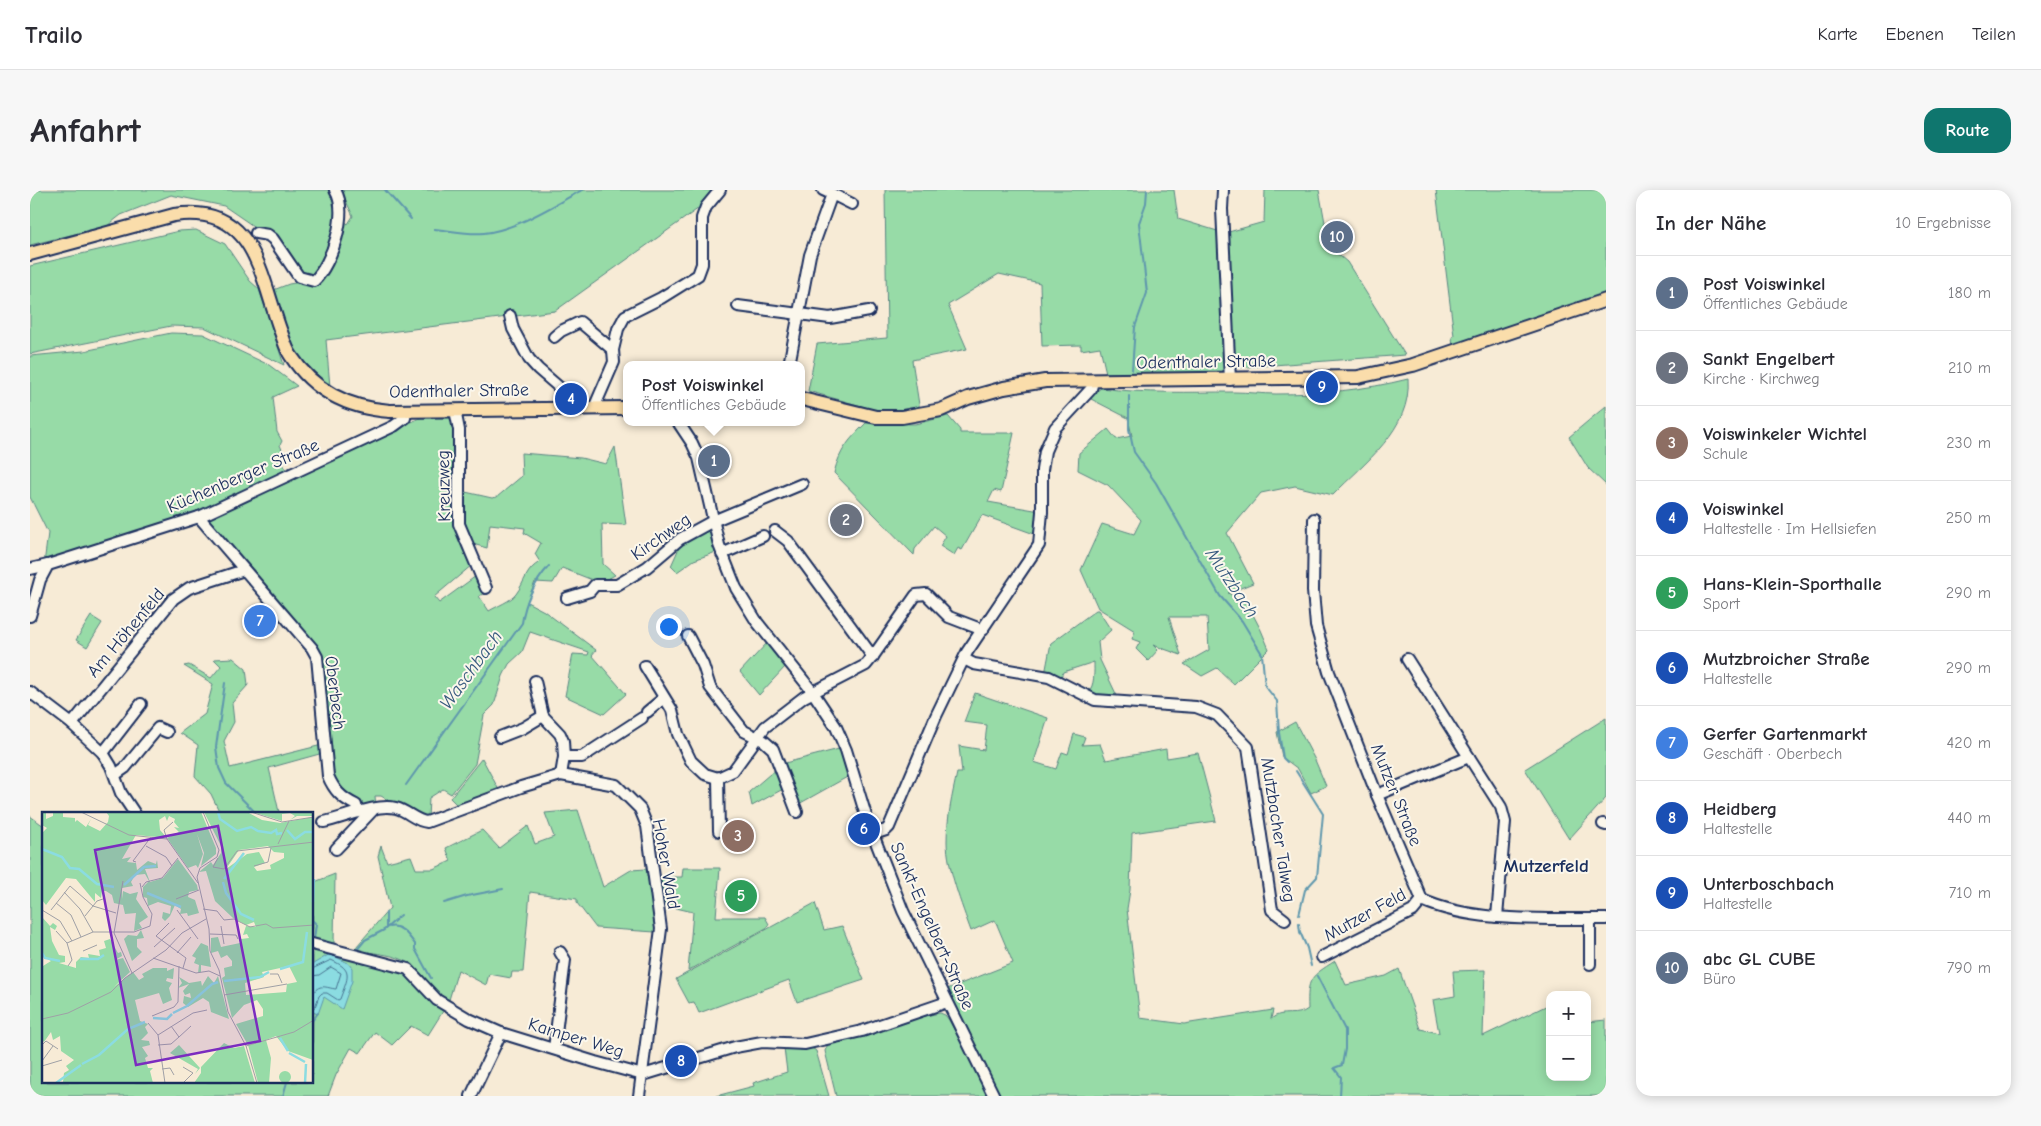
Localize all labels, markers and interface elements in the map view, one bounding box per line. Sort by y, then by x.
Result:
text: Trailo [25,21,83,49]
text: Karte [1817,24,1858,45]
text: Ebenen [1886,24,1944,45]
text: Teilen [1972,24,2016,45]
button: Route [1924,108,2011,153]
text: Anfahrt [30,110,141,151]
text: In der Nähe [1656,211,1766,235]
text: 10 Ergebnisse [1895,214,1991,232]
pin: 10 [1321,218,1353,256]
text: Post Voiswinkel [1703,273,1826,295]
text: 1 [1669,284,1675,302]
text: 180 m [1948,284,1991,302]
text: Öffentliches Gebäude [1703,295,1848,313]
text: Sankt Engelbert [1703,348,1835,370]
street label: Odenthaler Straße [1136,350,1276,374]
text: 2 [1668,359,1676,377]
text: 210 m [1948,359,1991,377]
popup [623,361,805,426]
pin: 9 [1306,368,1338,406]
text: Kirche · Kirchweg [1703,370,1820,388]
text: Post Voiswinkel [642,374,764,396]
street label: Odenthaler Straße [389,379,529,403]
pin: 4 [555,380,587,418]
text: Öffentliches Gebäude [642,396,786,414]
text: Voiswinkeler Wichtel [1703,423,1867,445]
street label: Küchenberger Straße [164,434,322,518]
text: 3 [1668,434,1676,452]
text: 230 m [1946,434,1991,452]
pin: 1 [698,442,730,480]
text: Schule [1703,445,1748,463]
street label: Kreuzweg [433,450,455,522]
text: Voiswinkel [1703,498,1784,520]
pin: 2 [830,501,862,539]
street label: Kirchweg [627,509,695,565]
text: 4 [1668,509,1676,527]
text: 250 m [1946,509,1991,527]
text: Haltestelle · Im Hellsiefen [1703,520,1877,538]
water label: Mutzbach [1200,543,1263,622]
text: Hans-Klein-Sporthalle [1703,573,1882,595]
street label: Am Höhenfeld [83,584,169,682]
text: 5 [1668,584,1676,602]
text: 290 m [1946,584,1991,602]
text: Sport [1703,595,1740,613]
pin: 7 [244,602,276,640]
your location [656,614,682,640]
water label: Waschbach [435,626,507,714]
text: Mutzbroicher Straße [1703,648,1870,670]
street label: Oberbech [320,655,350,731]
text: 6 [1668,659,1676,677]
text: 290 m [1946,659,1991,677]
text: Haltestelle [1703,670,1772,688]
text: Gerfer Gartenmarkt [1703,723,1867,745]
text: 7 [1668,734,1676,752]
text: 420 m [1947,734,1991,752]
street label: Mutzer Straße [1366,741,1426,849]
text: Geschäft · Oberbech [1703,745,1842,763]
street label: Mutzbacher Talweg [1256,756,1300,904]
text: Heidberg [1703,798,1777,820]
text: 8 [1668,809,1676,827]
text: 440 m [1947,809,1991,827]
pin: 6 [848,810,880,848]
inset map [42,812,314,1084]
street label: Hoher Wald [648,817,684,911]
pin: 3 [722,817,754,855]
text: Haltestelle [1703,820,1772,838]
street label: Sankt-Engelbert-Straße [886,839,978,1013]
district label: Mutzerfeld [1503,855,1589,877]
text: Unterboschbach [1703,873,1834,895]
pin: 5 [725,877,757,915]
street label: Mutzer Feld [1320,884,1410,946]
text: 9 [1668,884,1676,902]
text: 710 m [1949,884,1991,902]
text: Haltestelle [1703,895,1772,913]
text: abc GL CUBE [1703,948,1815,970]
text: 10 [1664,959,1680,977]
text: 790 m [1947,959,1991,977]
text: Büro [1703,970,1736,988]
map controls [1546,991,1591,1081]
button: + [1546,991,1591,1036]
street label: Kamper Weg [526,1013,626,1063]
button: − [1546,1036,1591,1081]
pin: 8 [665,1042,697,1080]

